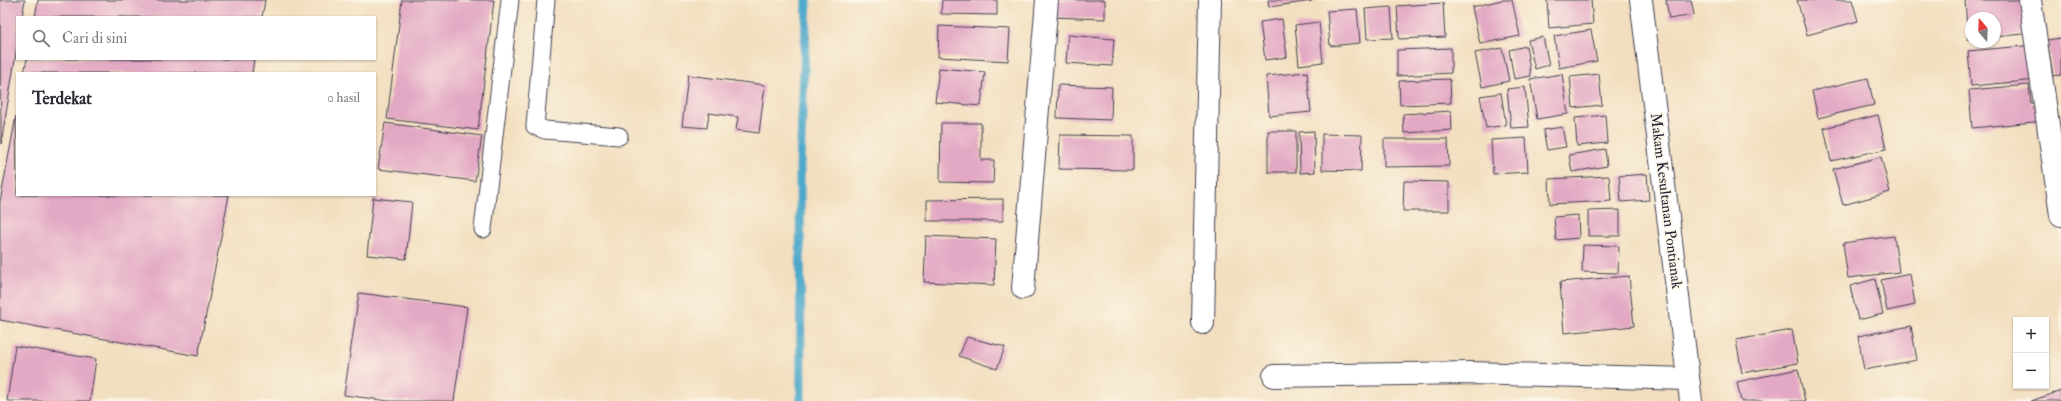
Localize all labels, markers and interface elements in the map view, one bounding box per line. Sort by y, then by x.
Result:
north arrow [1965,12,2001,48]
search box [16,16,376,60]
icon: search [30,27,52,49]
text: Cari di sini [62,29,127,48]
text: Terdekat [32,88,92,109]
text: 0 hasil [327,90,360,106]
street label: Makam Kesultanan Pontianak [1646,112,1686,290]
map controls [2013,317,2049,389]
button: + [2013,317,2049,353]
button: − [2013,353,2049,389]

